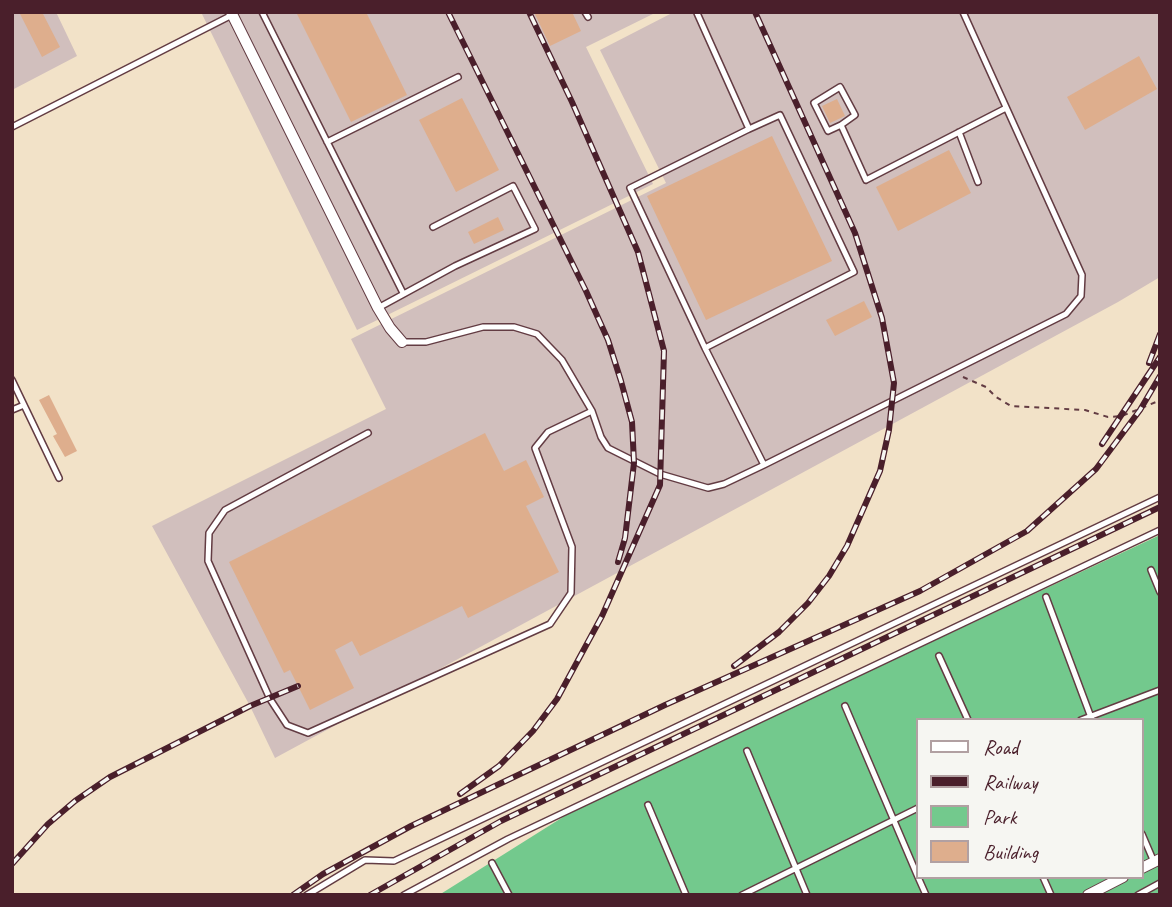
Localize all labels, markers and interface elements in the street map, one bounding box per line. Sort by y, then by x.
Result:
legend [916,718,1144,879]
text: Road [983,734,1018,760]
text: Railway [983,769,1037,795]
text: Park [983,804,1016,830]
text: Building [983,839,1038,865]

